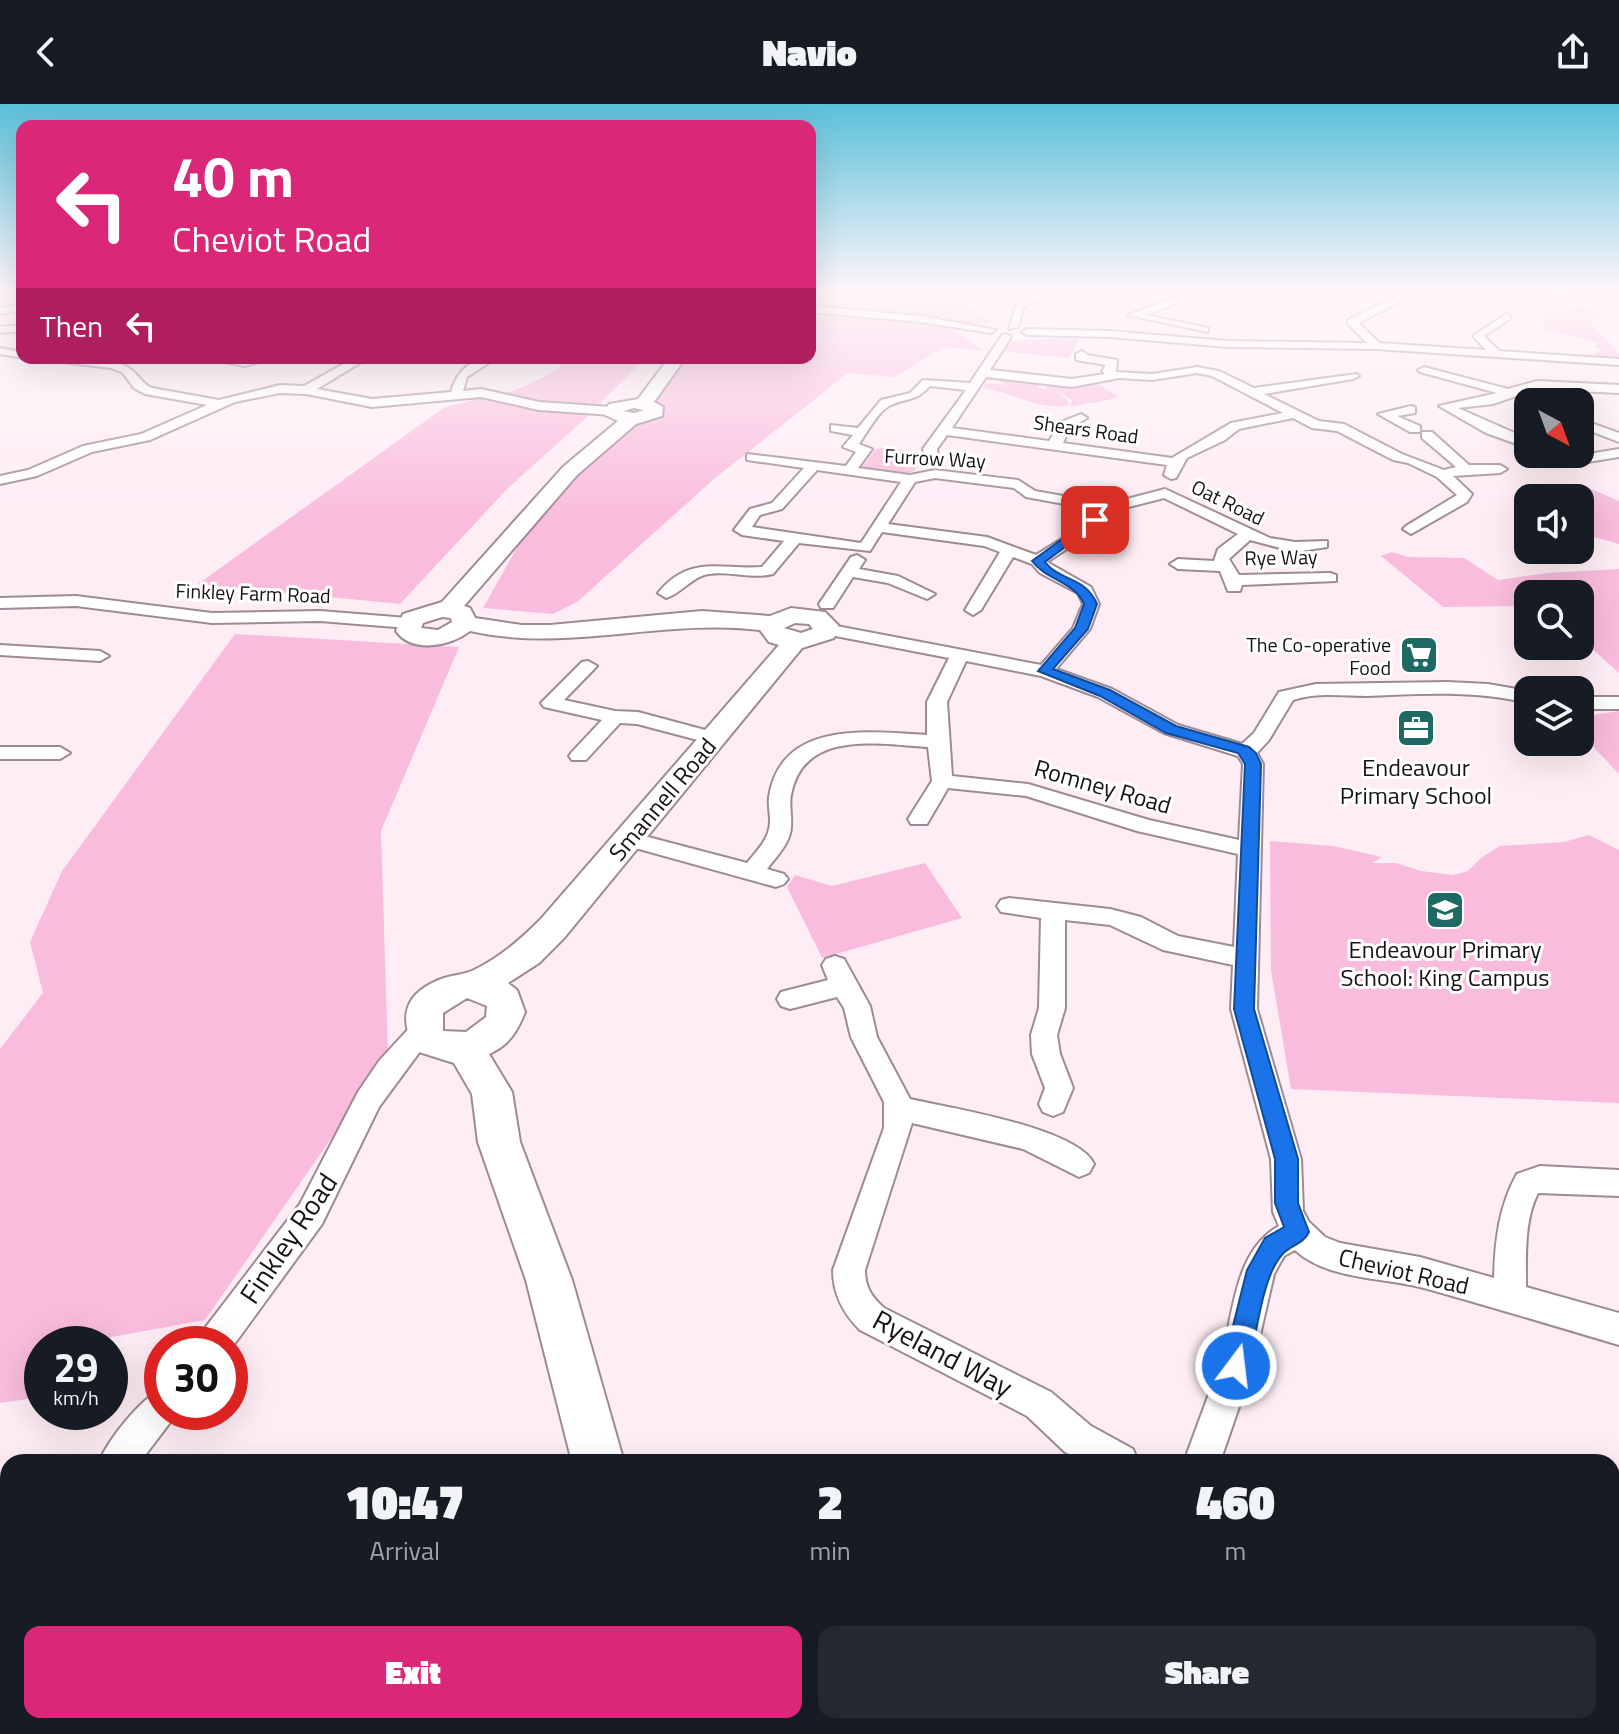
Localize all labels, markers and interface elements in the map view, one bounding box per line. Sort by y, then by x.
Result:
text: Navio [762,25,857,80]
icon: back [24,30,68,74]
icon: share [1551,30,1595,74]
text: 40 m [172,134,294,219]
icon: left [40,152,144,256]
text: Cheviot Road [172,211,371,266]
text: Then [40,303,103,349]
icon: left [119,304,163,348]
north arrow [1514,388,1594,468]
map controls [1514,388,1594,756]
street label: Shears Road [1032,406,1140,452]
street label: Furrow Way [883,440,987,476]
street label: Oat Road [1186,471,1270,533]
button: sound [1514,484,1594,564]
pin [1061,486,1129,554]
icon: arrive [1073,498,1117,542]
street label: Rye Way [1244,541,1318,573]
street label: Finkley Farm Road [175,575,331,611]
button: search [1514,580,1594,660]
place label: The Co-operative Food [1246,629,1391,683]
supermarket icon: The Co-operative Food [1398,634,1440,676]
button: layers [1514,676,1594,756]
office icon: Endeavour Primary School [1395,707,1437,749]
street label: Smannell Road [600,729,724,869]
street label: Romney Road [1030,749,1176,823]
place label: Endeavour Primary School [1340,749,1492,813]
school or university icon: Endeavour Primary School: King Campus [1424,889,1466,931]
place label: Endeavour Primary School: King Campus [1341,931,1549,995]
street label: Finkley Road [228,1164,348,1312]
street label: Cheviot Road [1335,1239,1473,1303]
street label: Ryeland Way [865,1298,1021,1408]
position arrow [1194,1324,1278,1408]
speed limit sign: 30 [144,1326,248,1430]
text: 29 [54,1337,98,1398]
text: km/h [53,1382,99,1413]
text: 10:47 [345,1465,464,1538]
text: 2 [817,1465,843,1538]
text: 460 [1196,1465,1275,1538]
text: Arrival [369,1531,440,1570]
text: min [809,1531,851,1570]
text: m [1225,1531,1246,1570]
button: Exit [24,1626,802,1718]
button: Share [818,1626,1596,1718]

